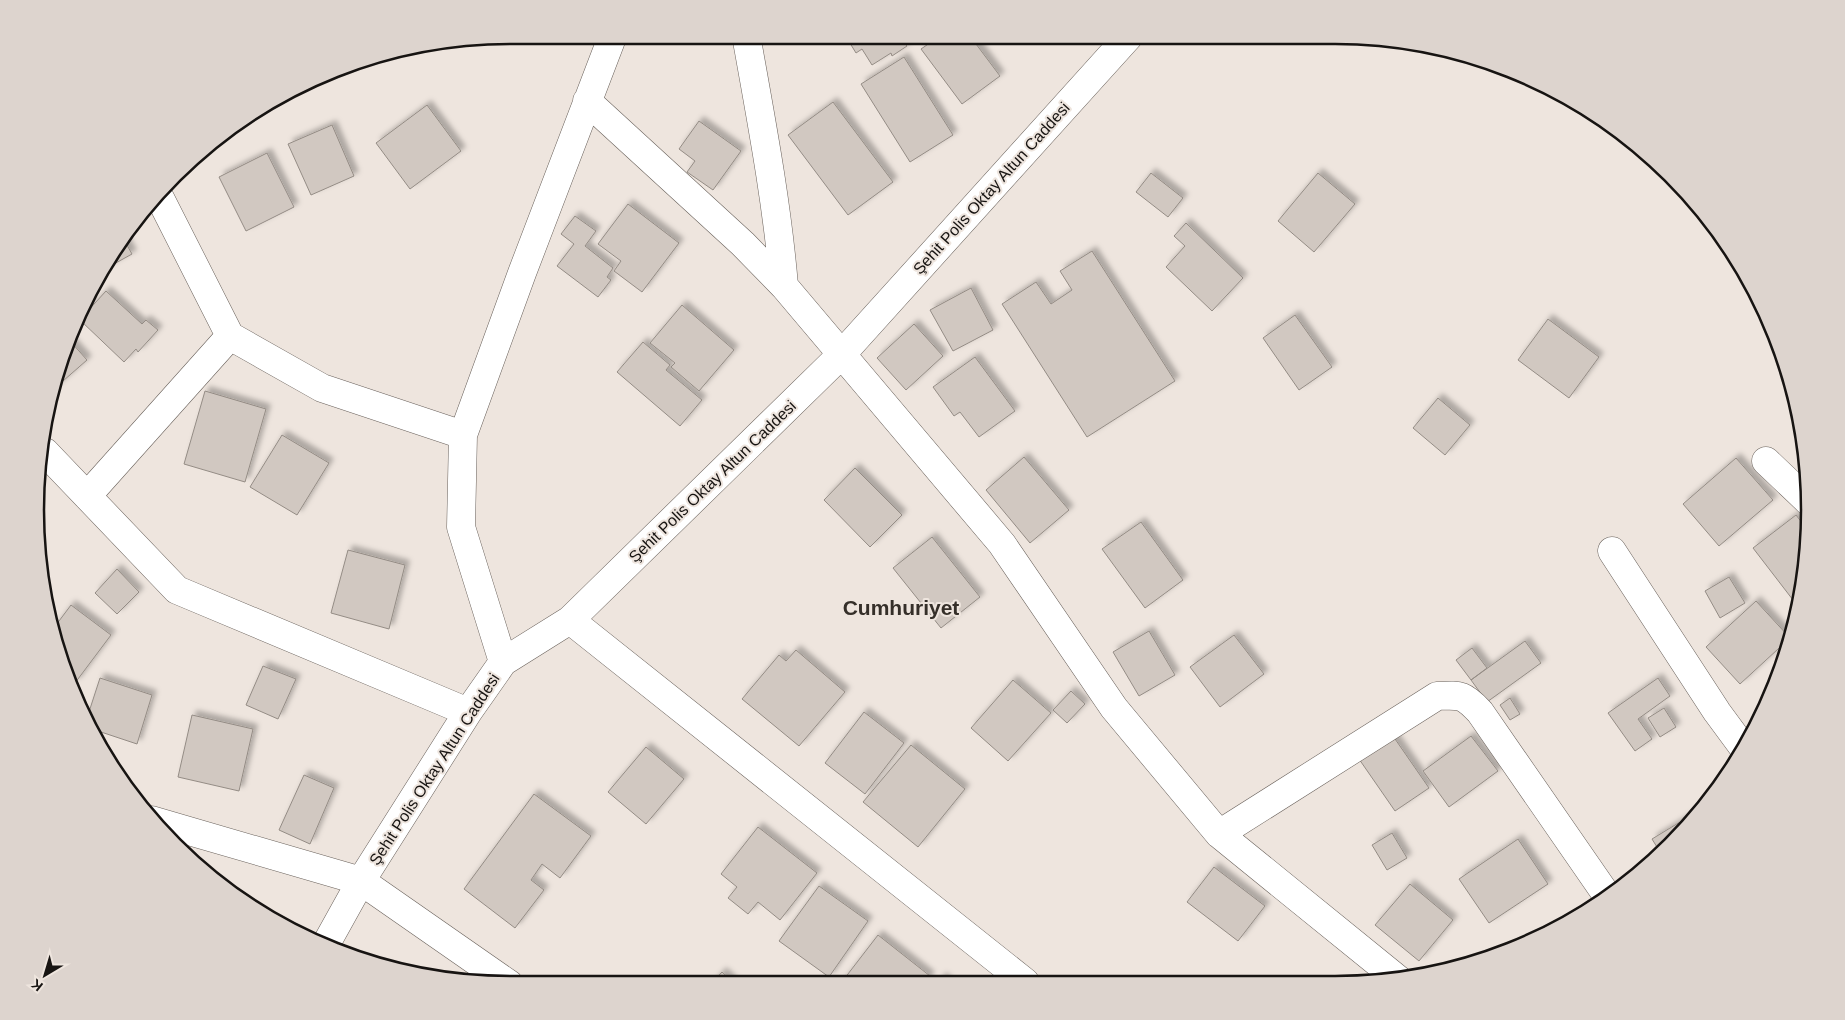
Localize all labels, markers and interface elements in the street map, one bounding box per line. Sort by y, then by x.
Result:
street label: Şehit Polis Oktay Altun Caddesi [910,99,1073,278]
street label: Şehit Polis Oktay Altun Caddesi [626,397,799,566]
district label: Cumhuriyet [843,596,959,619]
street label: Şehit Polis Oktay Altun Caddesi [366,670,503,868]
north arrow [20,950,70,1000]
text: K [28,976,46,995]

